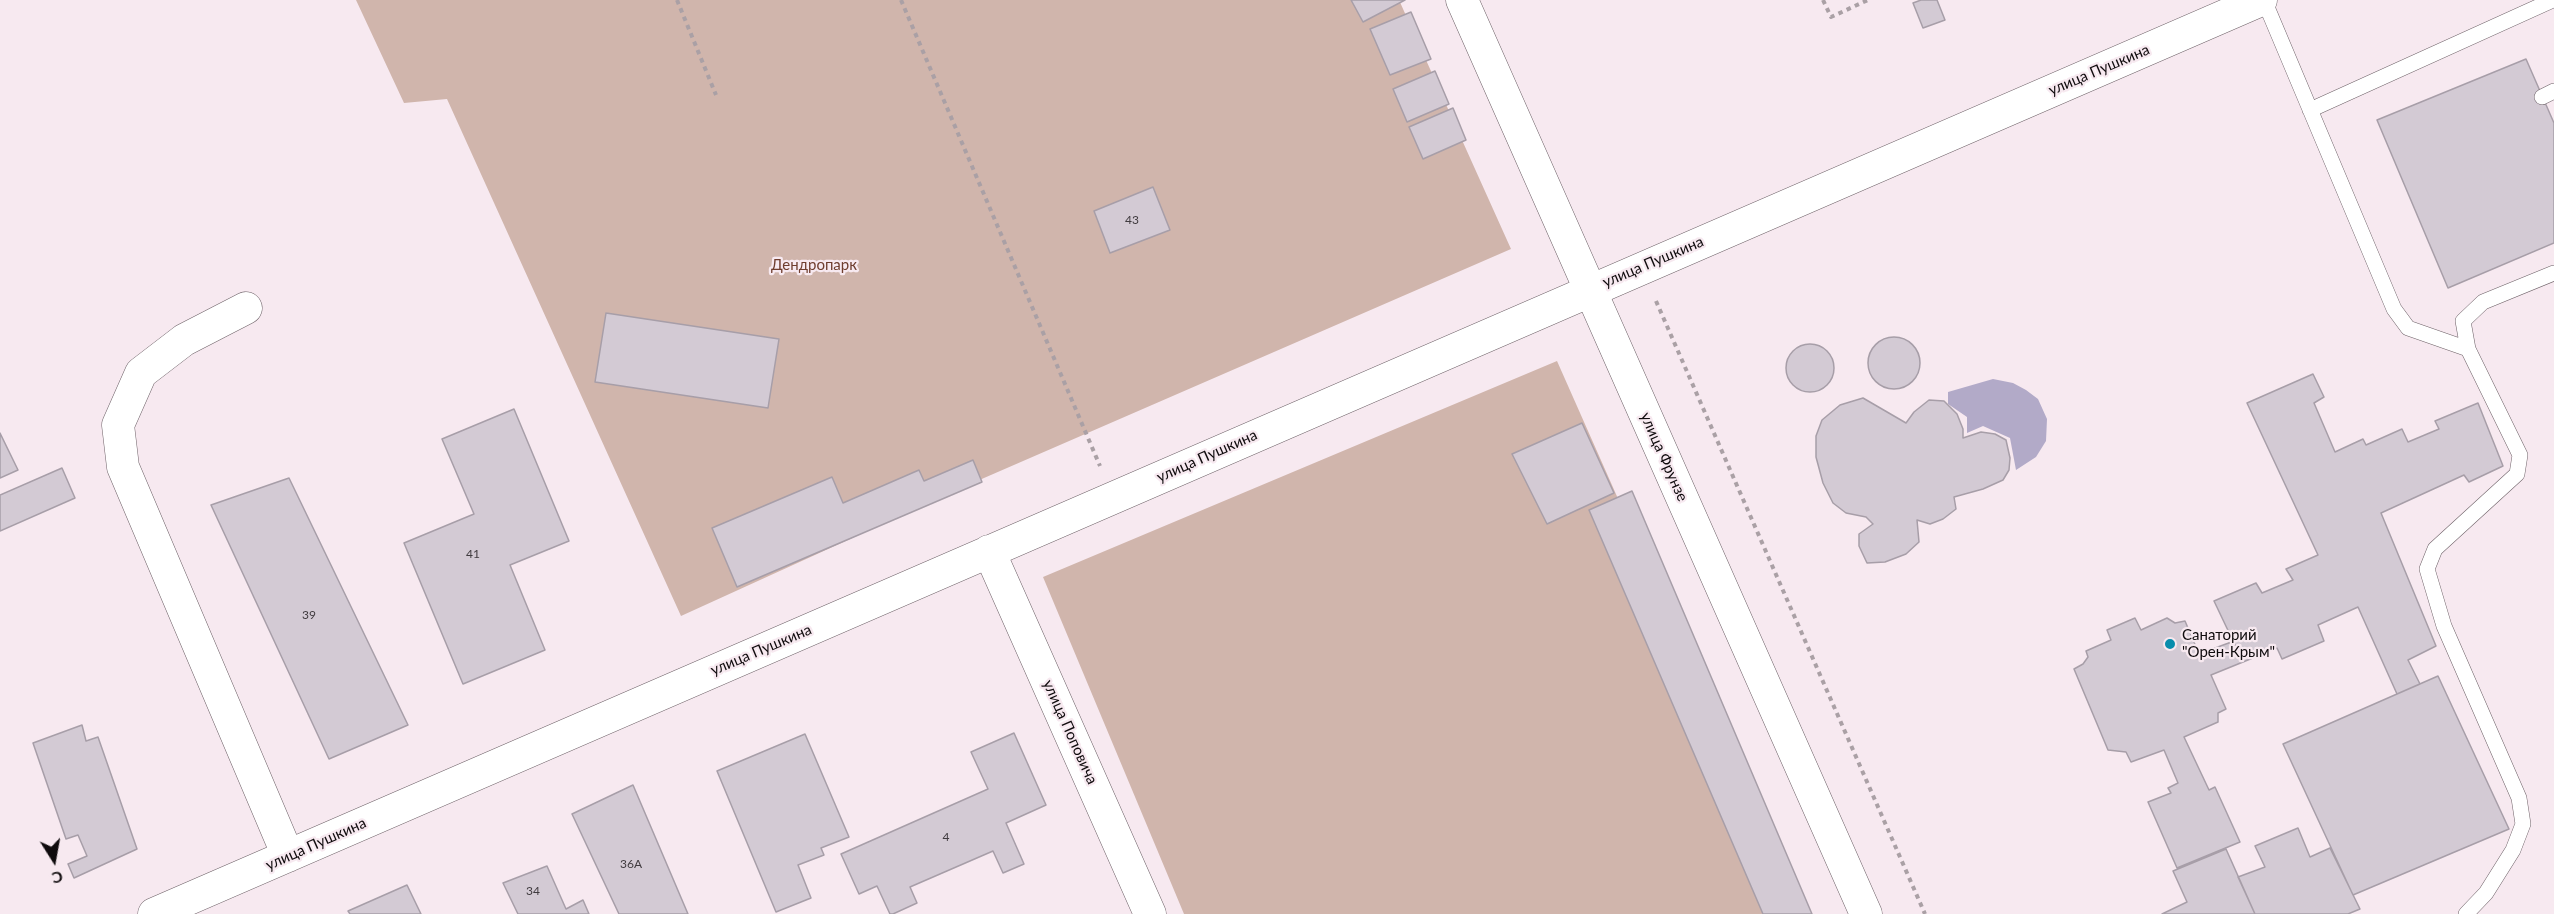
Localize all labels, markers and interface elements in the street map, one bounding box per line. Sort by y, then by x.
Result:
street label: улица Пушкина [2046,41,2152,99]
house number: 43 [1125,213,1139,227]
street label: улица Пушкина [1600,233,1706,291]
park label: Дендропарк [771,256,857,274]
street label: улица Фрунзе [1636,410,1692,504]
street label: улица Пушкина [1154,426,1260,486]
house number: 41 [466,547,480,561]
house number: 39 [302,608,316,622]
street label: улица Пушкина [708,621,814,679]
place label: Санаторий "Орен-Крым" [2182,626,2275,661]
marker: Санаторий "Орен-Крым" [2163,637,2177,651]
street label: улица Поповича [1039,677,1101,787]
street label: улица Пушкина [263,814,369,874]
north arrow [24,830,84,890]
house number: 4 [943,830,949,844]
house number: 36А [620,857,642,871]
text: С [51,868,65,888]
house number: 34 [526,884,540,898]

